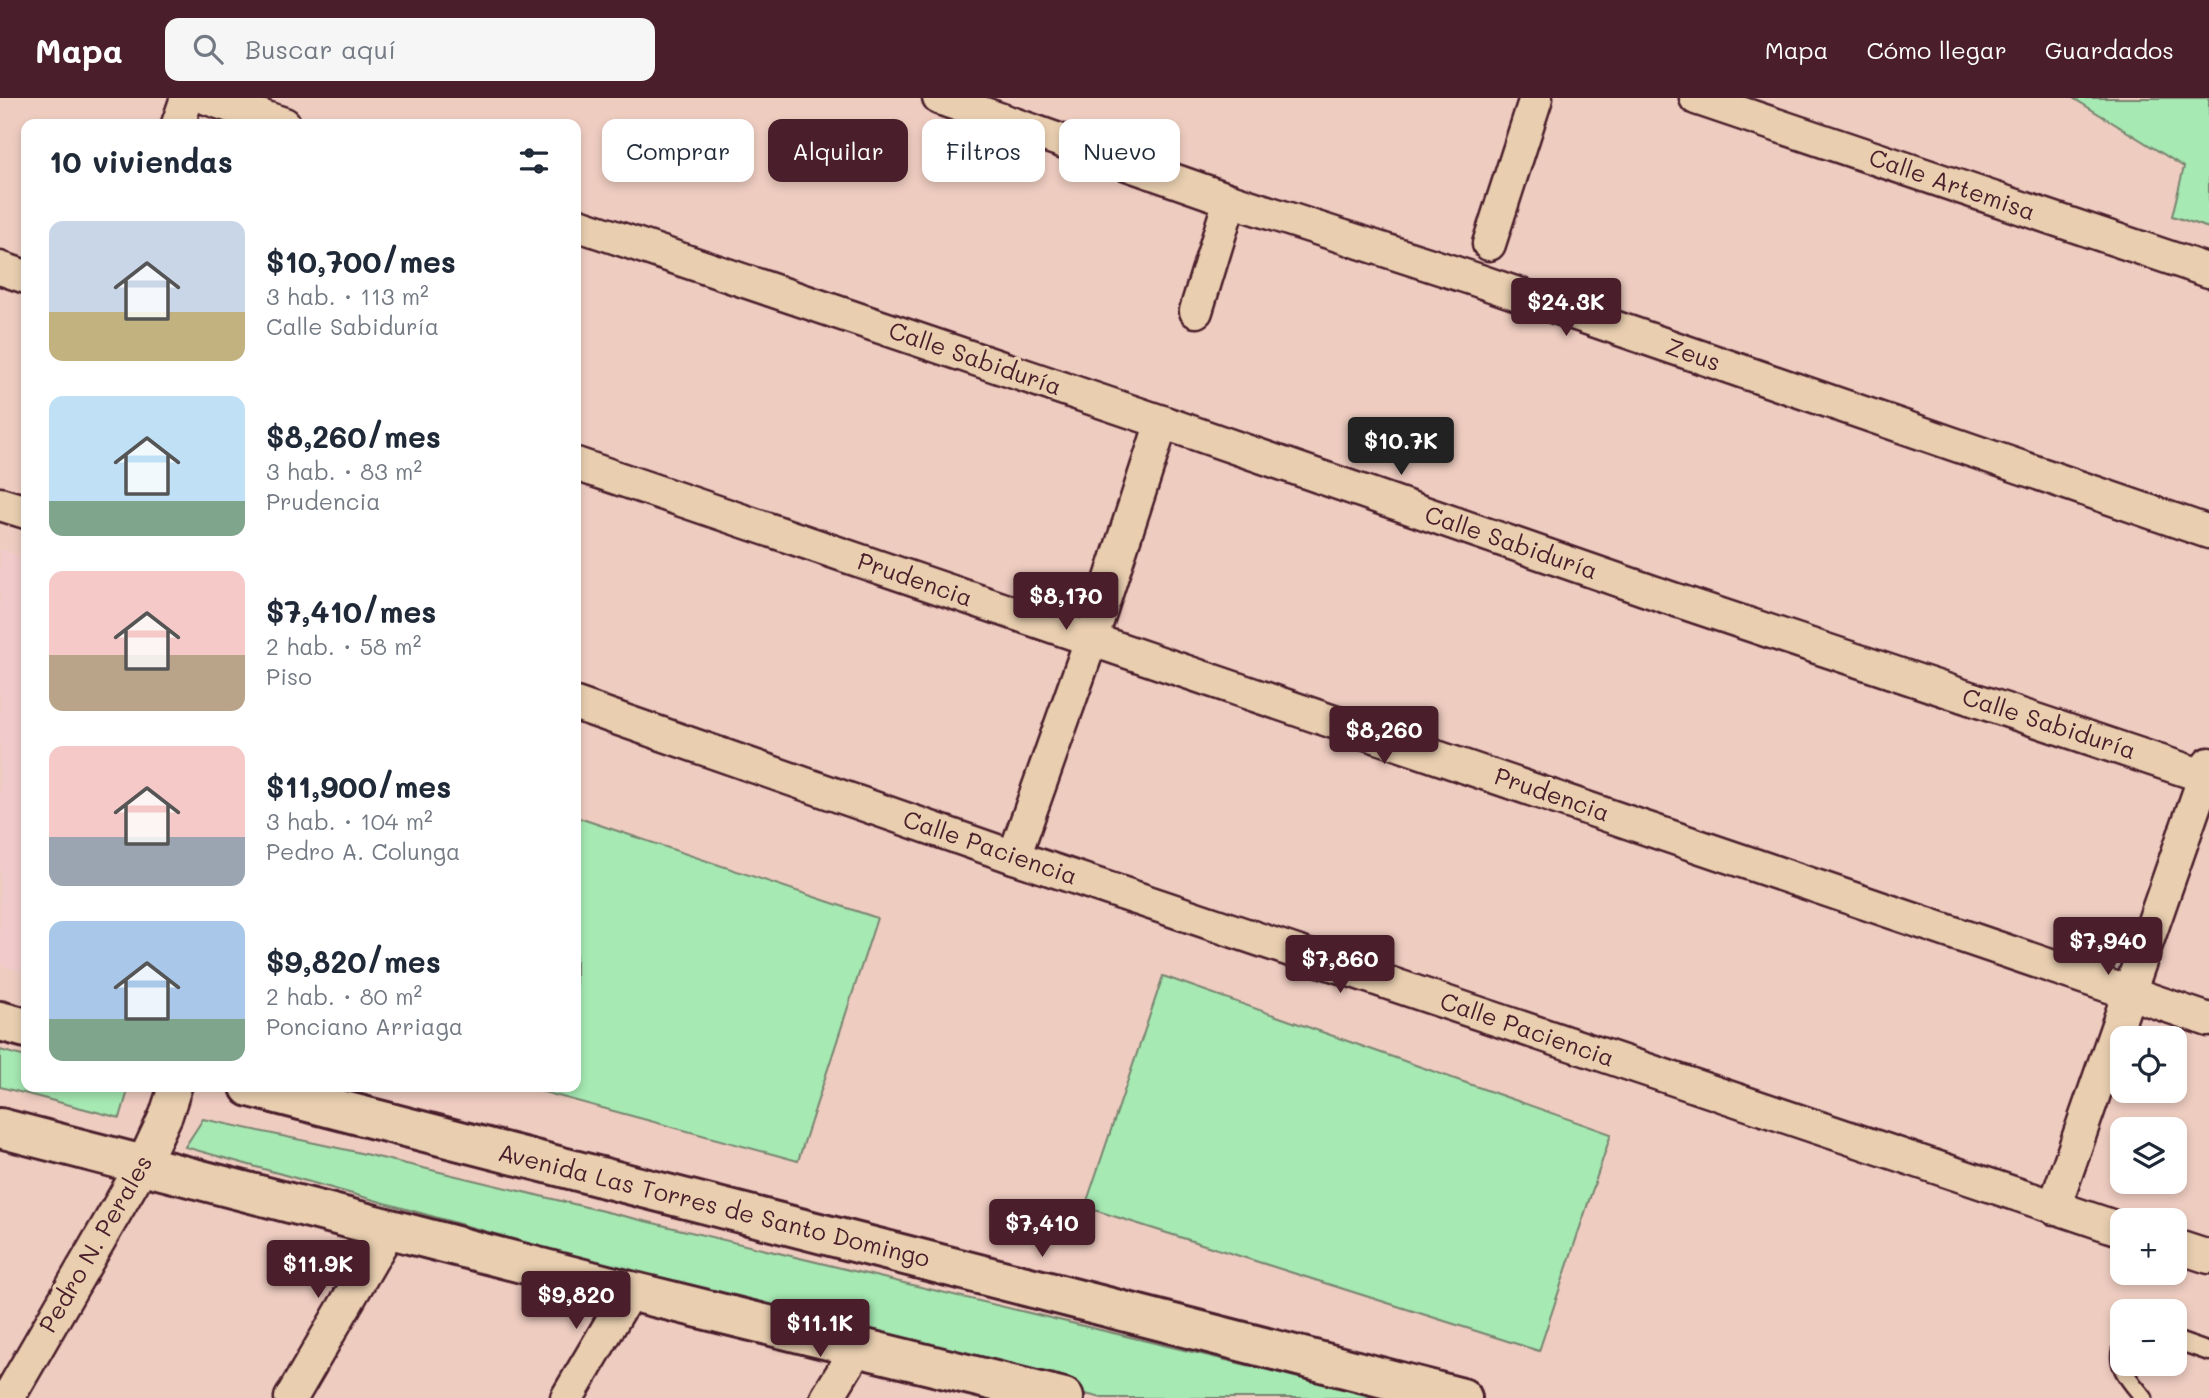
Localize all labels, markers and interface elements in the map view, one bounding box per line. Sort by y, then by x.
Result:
search box [165,18,655,81]
text: Mapa [35,28,123,71]
icon: search [189,30,227,68]
text: Buscar aquí [245,32,396,66]
text: Mapa [1765,34,1829,65]
text: Cómo llegar [1867,34,2007,65]
text: Guardados [2045,34,2174,65]
chip: Comprar [602,119,754,182]
chip: Alquilar [768,119,908,182]
chip: Filtros [922,119,1045,182]
chip: Nuevo [1059,119,1180,182]
text: 10 viviendas [49,141,233,181]
street label: Calle Artemisa [1865,141,2040,227]
icon: filters [515,142,553,180]
text: $10,700/mes [266,241,456,281]
icon: home [105,249,189,333]
pin: $24.3K [1509,278,1623,338]
text: 3 hab. · 113 m² [266,281,429,311]
text: $24.3K [1527,286,1605,316]
text: Calle Sabiduría [266,311,439,341]
street label: Calle Sabiduría [885,314,1066,402]
street label: Zeus [1662,330,1725,377]
text: $8,260/mes [266,416,441,456]
pin: $10.7K [1344,418,1458,477]
icon: home [105,424,189,508]
text: $10.7K [1364,425,1438,455]
text: 3 hab. · 83 m² [266,456,422,486]
text: Prudencia [266,486,381,516]
street label: Calle Sabiduría [1421,498,1602,586]
street label: Prudencia [854,544,977,613]
pin: $8,170 [1009,573,1123,632]
text: $8,170 [1029,580,1103,610]
text: $7,410/mes [266,591,436,631]
icon: home [105,599,189,683]
text: 2 hab. · 58 m² [266,631,421,661]
text: Piso [266,661,312,691]
street label: Calle Sabiduría [1959,680,2140,765]
pin: $8,260 [1327,706,1441,766]
text: $8,260 [1345,714,1423,744]
street label: Prudencia [1491,759,1614,828]
text: $11,900/mes [266,766,451,806]
icon: home [105,774,189,858]
street label: Calle Paciencia [899,802,1082,891]
text: 3 hab. · 104 m² [266,806,433,836]
text: Pedro A. Colunga [266,836,460,866]
pin: $7,940 [2051,918,2165,977]
text: $7,940 [2069,925,2147,955]
pin: $7,860 [1283,936,1397,995]
text: $9,820/mes [266,941,441,981]
text: $7,860 [1301,943,1379,973]
icon: home [105,949,189,1033]
text: 2 hab. · 80 m² [266,981,422,1011]
street label: Calle Paciencia [1436,984,1619,1073]
text: Ponciano Arriaga [266,1011,463,1041]
map controls [2110,1026,2187,1376]
button: locate [2110,1026,2187,1103]
button: layers [2110,1117,2187,1194]
street label: Avenida Las Torres de Santo Domingo [495,1136,933,1273]
street label: Pedro N. Perales [31,1149,158,1338]
pin: $7,410 [985,1200,1099,1259]
text: $7,410 [1005,1207,1079,1237]
button: + [2110,1208,2187,1285]
pin: $11.9K [261,1240,375,1300]
text: $11.9K [283,1248,353,1278]
pin: $9,820 [519,1272,633,1331]
text: $9,820 [537,1279,615,1309]
button: − [2110,1299,2187,1376]
pin: $11.1K [763,1300,877,1359]
text: $11.1K [787,1307,854,1337]

